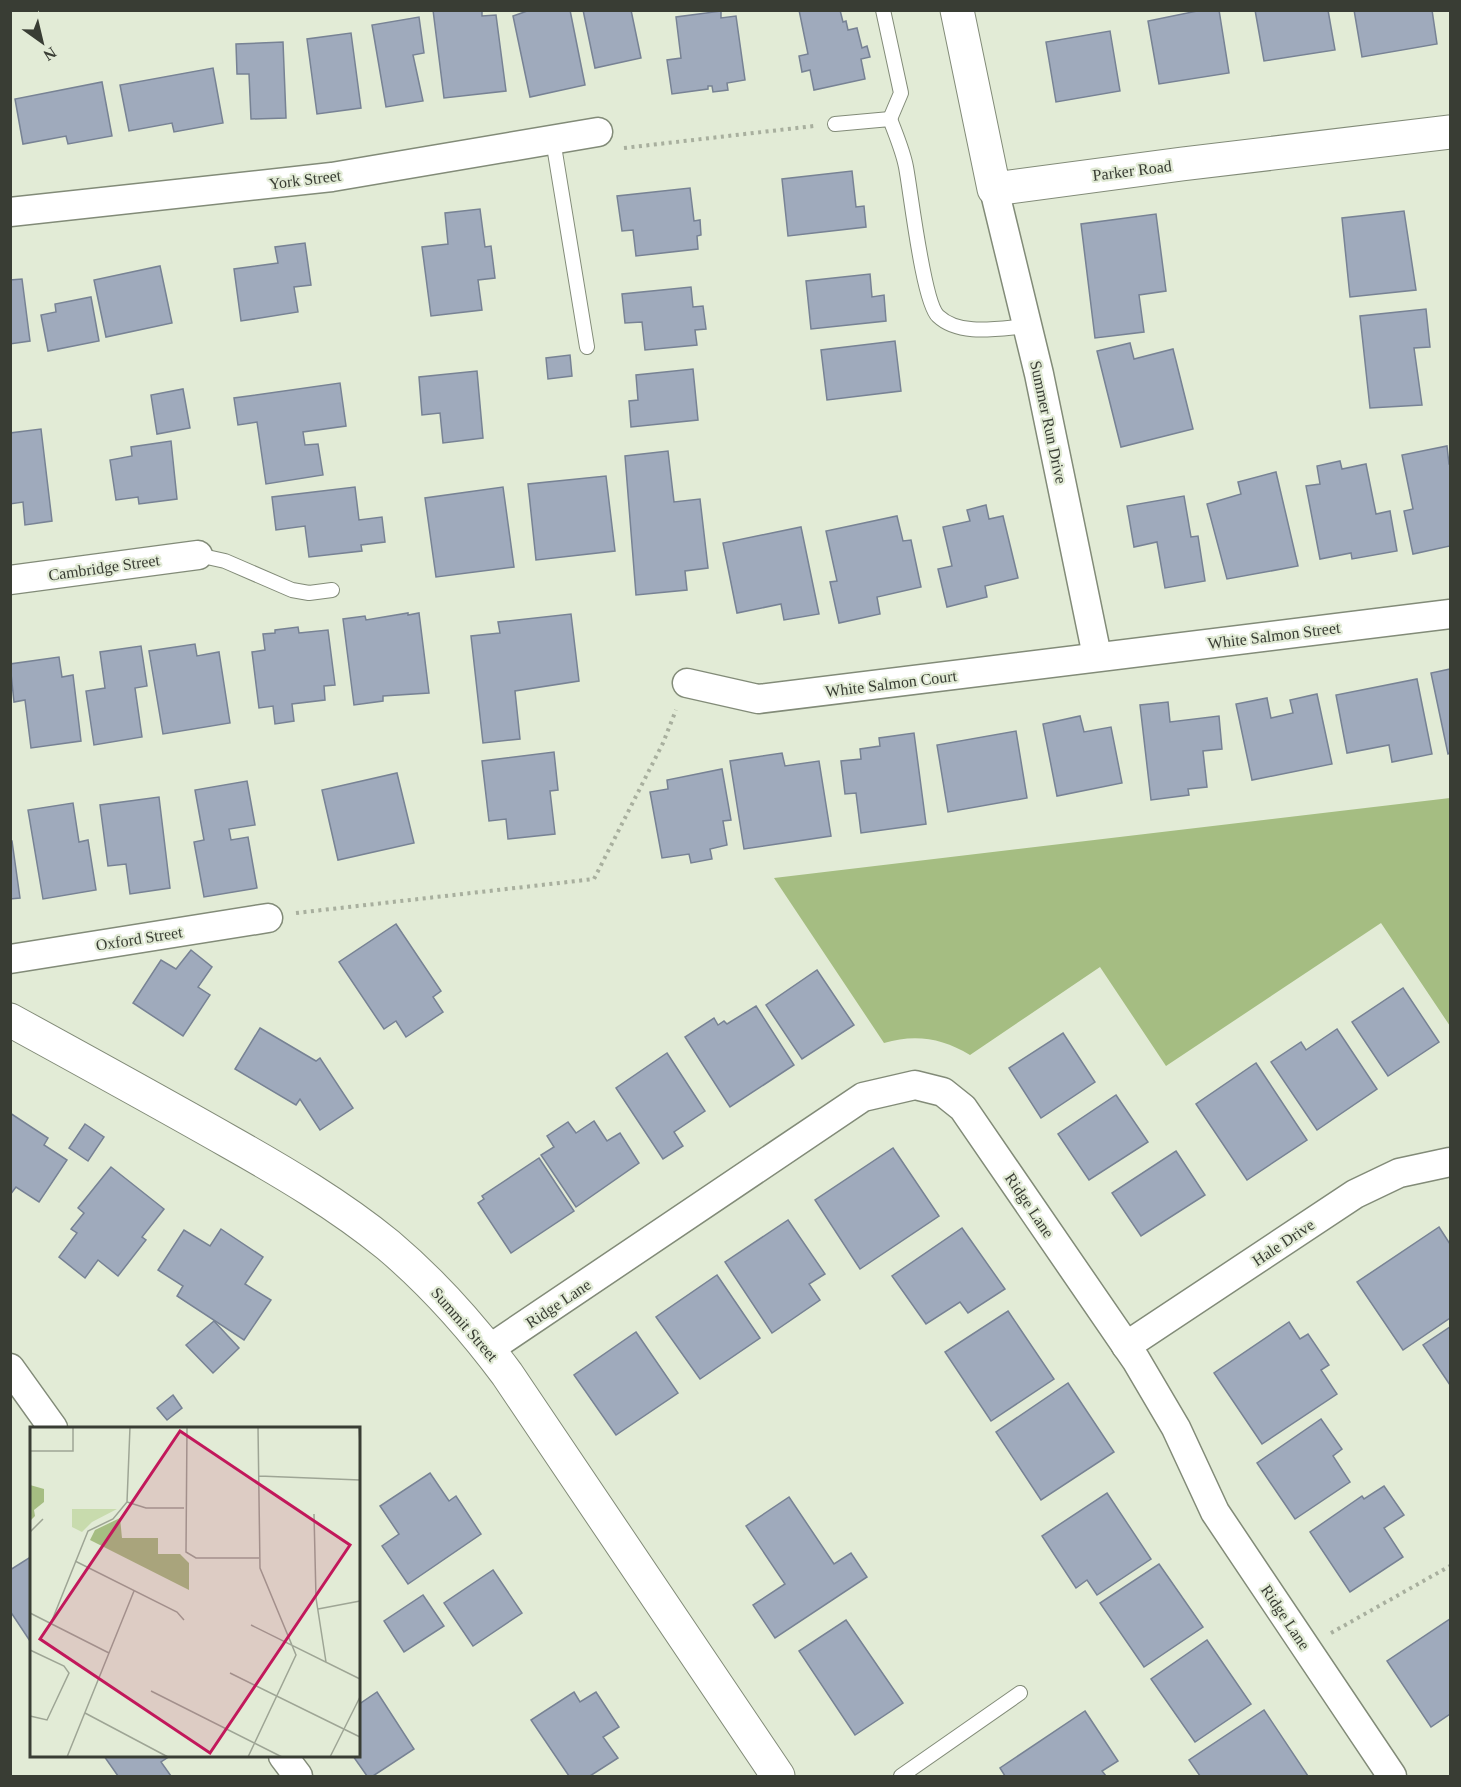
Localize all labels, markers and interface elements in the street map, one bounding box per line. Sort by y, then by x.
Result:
north arrow [12,12,72,72]
text: N [40,44,60,65]
street label: Parker Road [1092,157,1173,184]
street label: York Street [268,167,343,192]
street label: Summer Run Drive [1027,359,1070,485]
street label: Cambridge Street [47,551,162,585]
street label: White Salmon Street [1207,619,1342,652]
street label: White Salmon Court [824,667,958,700]
street label: Oxford Street [95,923,184,954]
street label: Ridge Lane [1001,1170,1057,1241]
street label: Hale Drive [1249,1216,1317,1269]
street label: Ridge Lane [523,1276,594,1332]
street label: Summit Street [428,1284,502,1365]
inset map [30,1427,360,1757]
street label: Ridge Lane [1257,1582,1313,1653]

